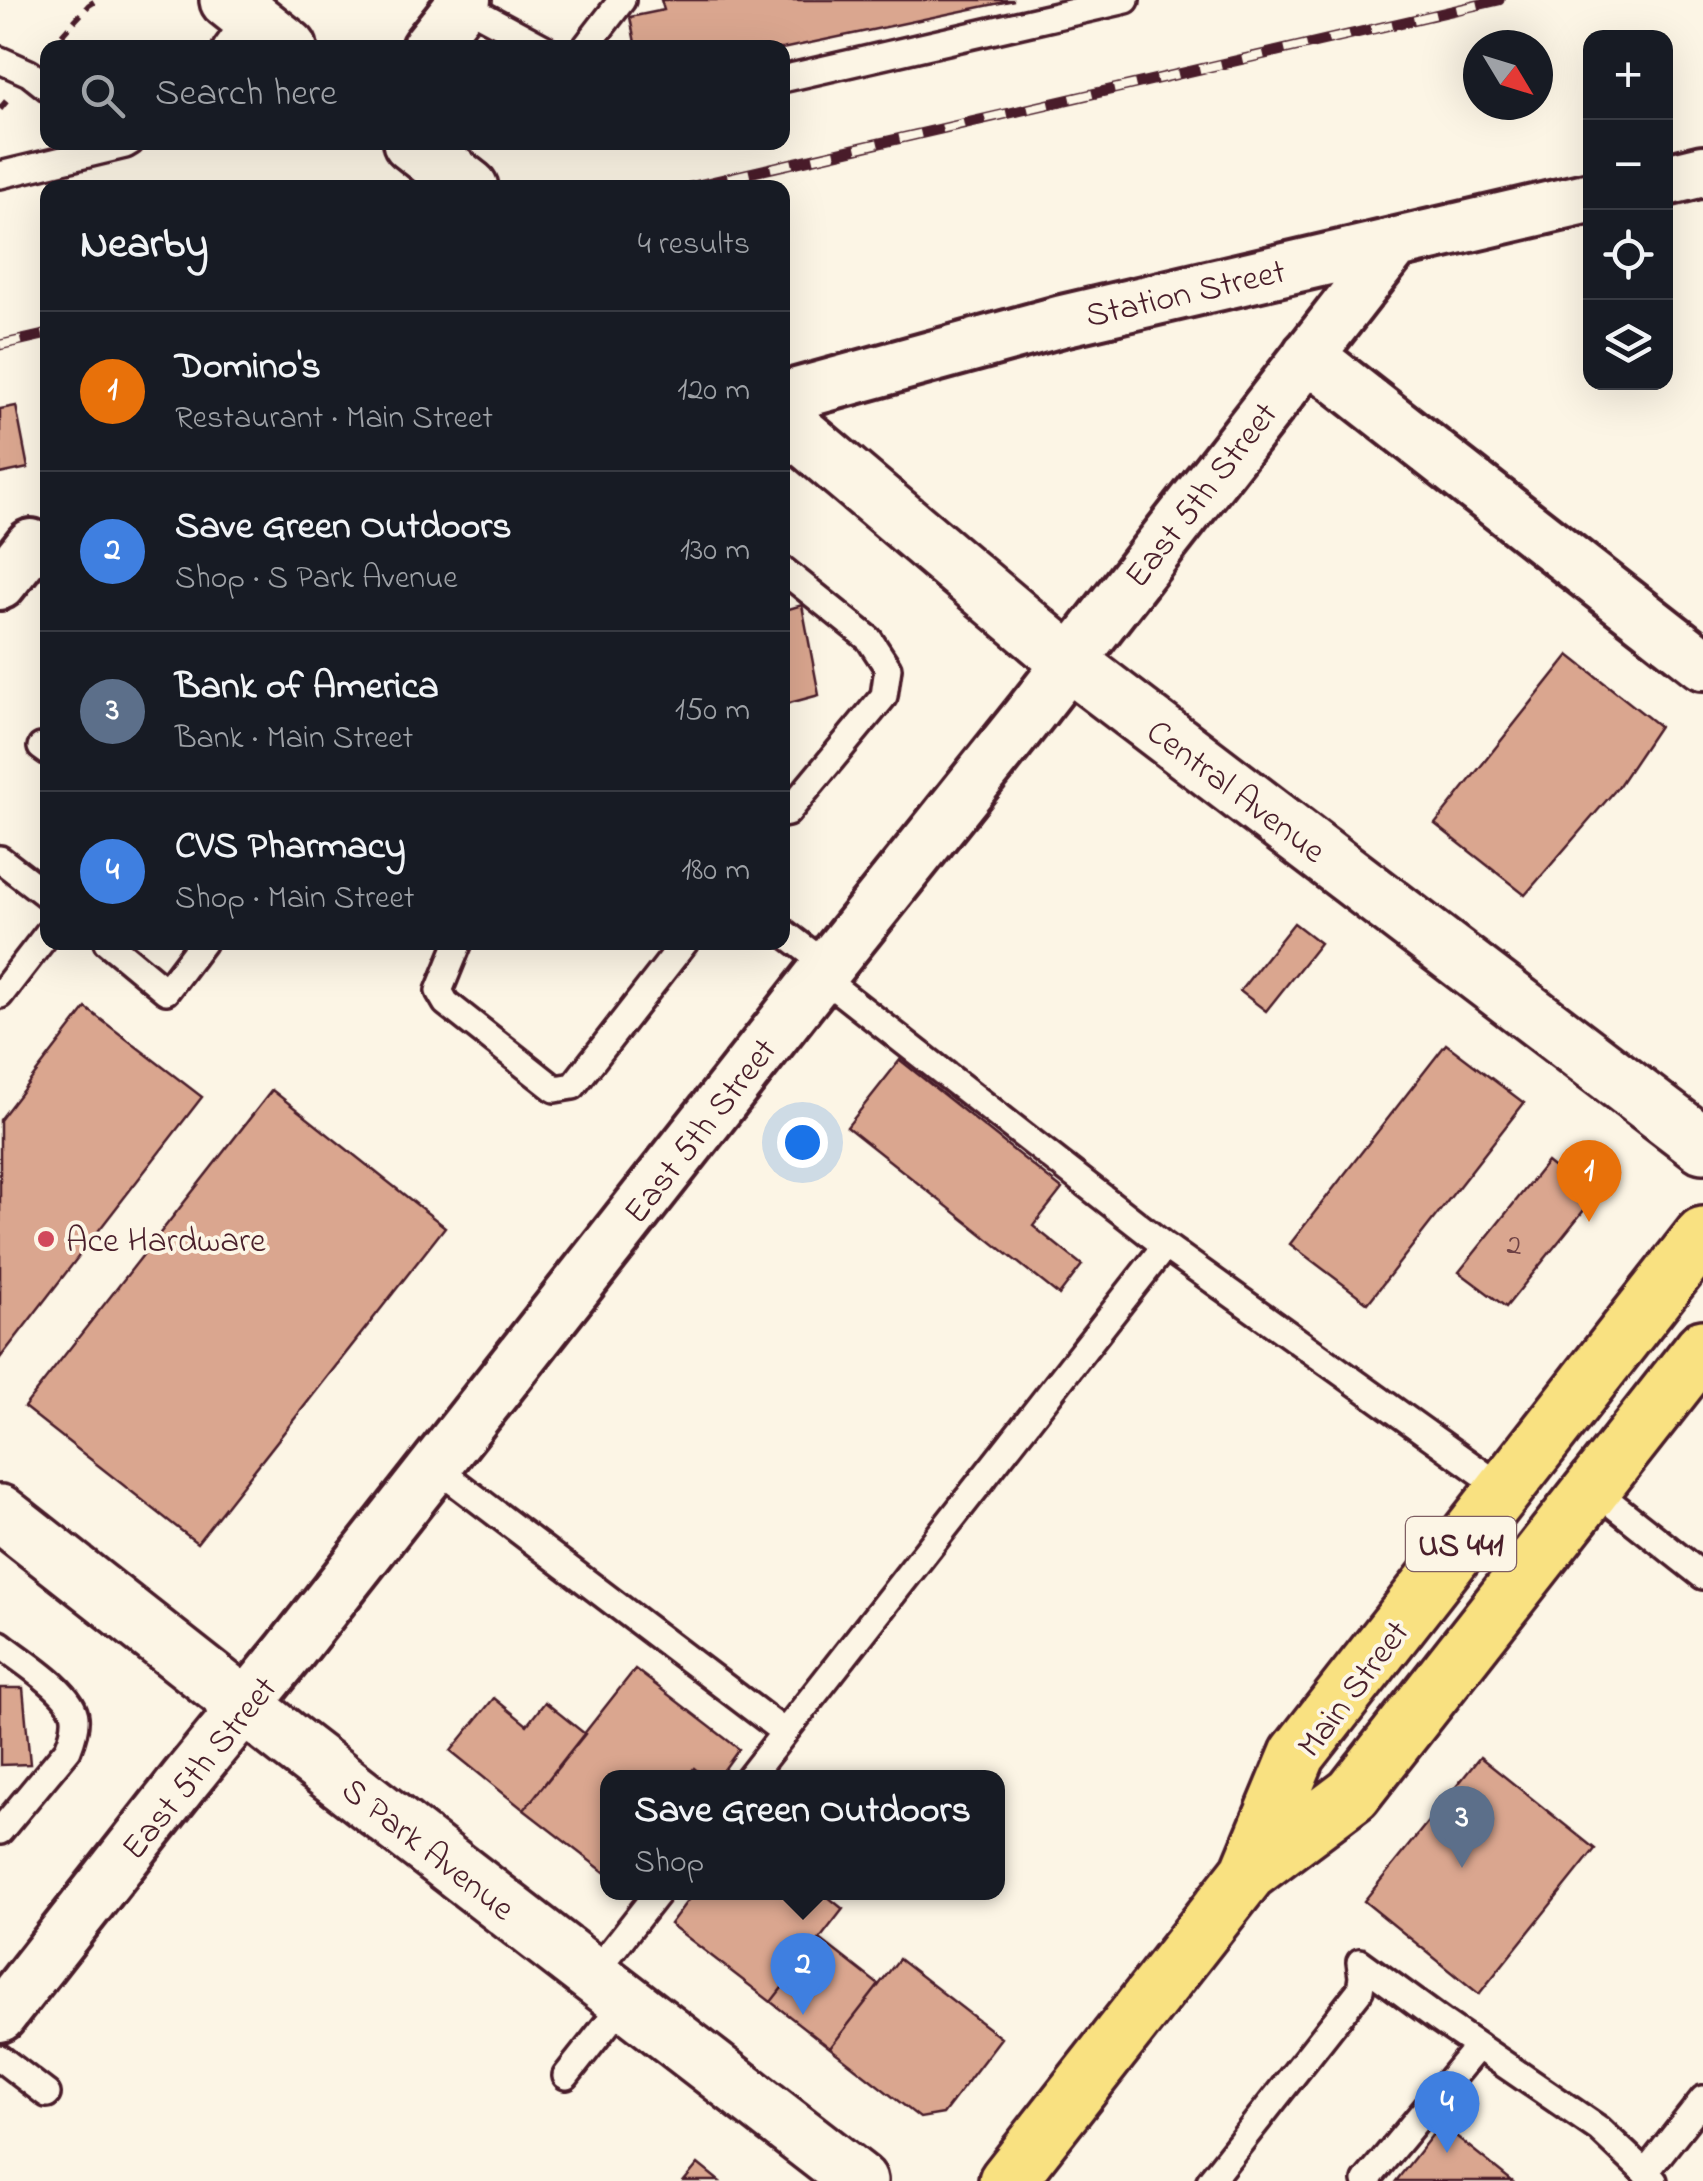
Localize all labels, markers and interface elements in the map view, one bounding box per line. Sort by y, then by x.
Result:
north arrow [1463,30,1553,120]
map controls [1583,30,1673,390]
button: + [1583,30,1673,120]
search box [40,40,790,150]
text: Search here [155,67,337,123]
icon: search [75,68,130,123]
button: − [1583,120,1673,210]
button: locate [1583,210,1673,300]
text: Nearby [80,215,208,276]
text: 4 results [638,222,750,269]
street label: Station Street [1081,248,1291,343]
button: layers [1583,300,1673,390]
text: Domino's [175,340,321,396]
text: 1 [107,368,118,415]
text: 120 m [677,368,750,415]
street label: East 5th Street [1114,392,1292,600]
text: Restaurant · Main Street [175,396,493,443]
text: Save Green Outdoors [175,500,512,556]
text: 2 [105,528,120,575]
text: 130 m [680,528,750,575]
text: Shop · S Park Avenue [175,556,458,603]
text: Bank of America [175,660,439,716]
text: 3 [106,688,119,735]
text: 150 m [675,688,750,735]
street label: Central Avenue [1135,708,1336,877]
text: Bank · Main Street [175,716,413,763]
text: CVS Pharmacy [175,820,406,876]
text: 4 [106,848,119,895]
text: 180 m [681,848,750,895]
text: Shop · Main Street [175,876,415,923]
street label: East 5th Street [613,1028,791,1236]
your location [777,1117,828,1168]
pin: 1 [1556,1140,1622,1222]
place label: Ace Hardware [66,1217,266,1268]
house number: 2 [1507,1225,1522,1269]
marker: Ace Hardware [35,1228,57,1250]
road number: US 441 [1406,1517,1516,1571]
street label: Main Street [1286,1610,1424,1770]
street label: East 5th Street [110,1666,291,1872]
street label: S Park Avenue [329,1767,525,1935]
popup [600,1770,1005,1900]
text: Save Green Outdoors [634,1784,971,1840]
pin: 3 [1430,1786,1494,1868]
text: Shop [634,1840,704,1887]
pin: 2 [770,1932,836,2015]
pin: 4 [1414,2070,1480,2153]

